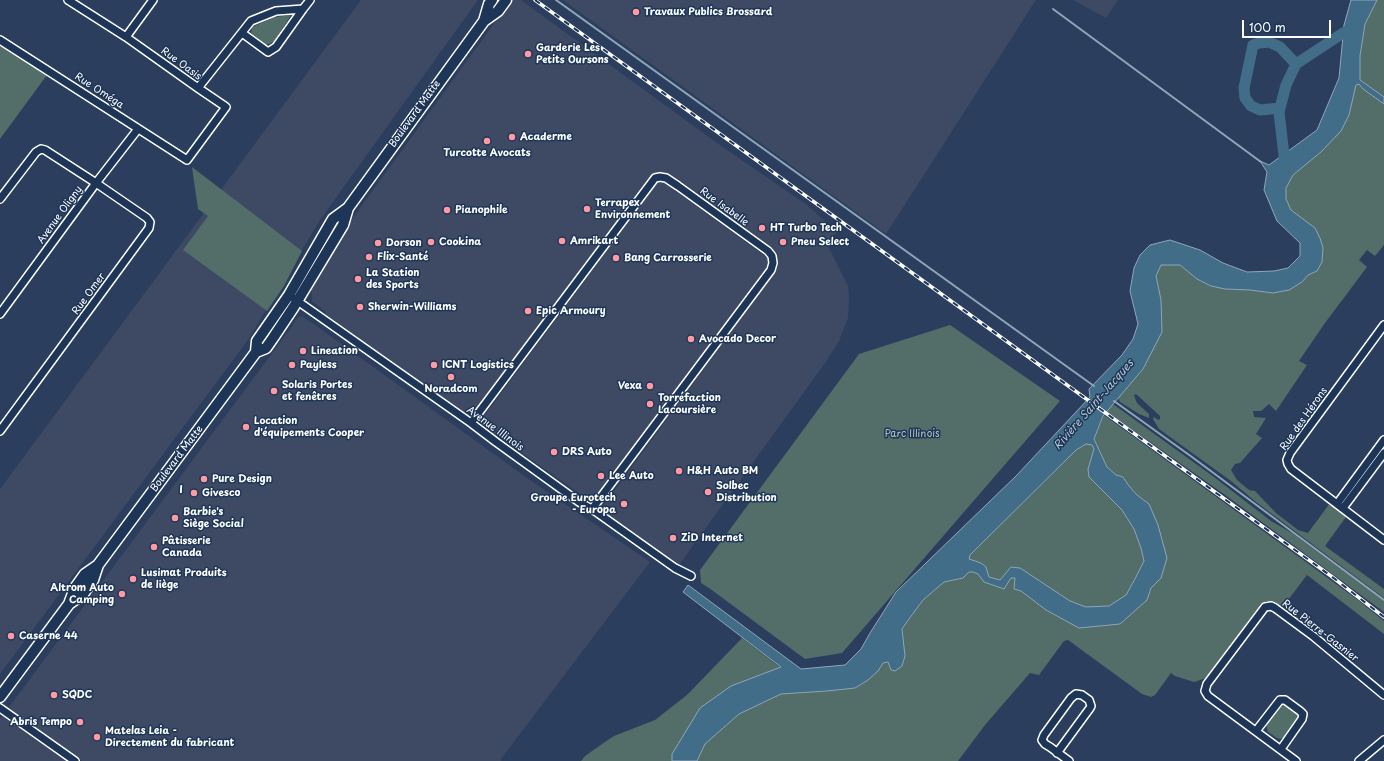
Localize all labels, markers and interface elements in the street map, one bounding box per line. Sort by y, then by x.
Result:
place label: Travaux Publics Brossard [644,6,772,18]
marker: Travaux Publics Brossard [631,7,641,17]
scale bar [1244,12,1333,38]
text: 100 m [1249,18,1286,36]
place label: Garderie Les Petits Oursons [536,42,609,66]
street label: Rue Oasis [158,45,204,83]
marker: Garderie Les Petits Oursons [523,49,533,59]
street label: Rue Oméga [72,71,126,111]
street label: Boulevard Matte [387,78,443,150]
place label: Acaderme [520,131,572,143]
marker: Acaderme [507,132,517,142]
marker: Turcotte Avocats [482,136,492,146]
place label: Turcotte Avocats [443,147,531,159]
street label: Avenue Oligny [35,184,85,246]
street label: Rue Isabelle [697,185,751,229]
place label: Terrapex Environnement [595,197,670,220]
place label: Pianophile [455,204,508,216]
marker: Terrapex Environnement [582,204,592,214]
marker: Pianophile [442,205,452,215]
place label: HT Turbo Tech [770,222,842,234]
marker: HT Turbo Tech [757,223,767,233]
place label: Amrikart [570,235,618,247]
place label: Cookina [439,236,481,248]
marker: Amrikart [557,236,567,246]
place label: Pneu Select [791,236,849,248]
place label: Dorson [386,237,422,249]
marker: Cookina [426,237,436,247]
marker: Pneu Select [778,237,788,247]
marker: Dorson [373,238,383,248]
place label: Flix-Santé [377,251,428,263]
marker: Flix-Santé [364,252,374,262]
place label: Bang Carrosserie [624,252,712,264]
marker: Bang Carrosserie [611,253,621,263]
place label: La Station des Sports [366,267,420,290]
street label: Rue Omer [70,271,108,317]
marker: La Station des Sports [353,274,363,284]
place label: Sherwin-Williams [368,301,456,313]
marker: Sherwin-Williams [355,302,365,312]
place label: Epic Armoury [536,305,606,317]
marker: Epic Armoury [523,306,533,316]
place label: Avocado Decor [699,333,776,345]
marker: Avocado Decor [686,334,696,344]
place label: Lineation [311,345,358,357]
marker: Lineation [298,346,308,356]
water label: Rivière Saint-Jacques [1051,357,1137,453]
place label: Payless [300,359,337,371]
place label: ICNT Logistics [442,359,514,371]
marker: Payless [287,360,297,370]
marker: ICNT Logistics [429,360,439,370]
marker: Noradcom [446,372,456,382]
place label: Solaris Portes et fenêtres [282,379,352,402]
place label: Vexa [618,380,642,392]
marker: Vexa [645,381,655,391]
place label: Noradcom [425,383,477,395]
street label: Rue des Hérons [1278,385,1330,453]
marker: Solaris Portes et fenêtres [269,386,279,396]
place label: Torréfaction Lacoursière [658,392,721,416]
marker: Torréfaction Lacoursière [645,399,655,409]
street label: Avenue Illinois [464,404,526,454]
place label: Location d'équipements Cooper [254,415,364,438]
marker: Location d'équipements Cooper [241,422,251,432]
street label: Boulevard Matte [148,424,206,494]
park label: Parc Illinois [884,428,940,440]
place label: DRS Auto [562,446,612,458]
marker: DRS Auto [549,447,559,457]
place label: H&H Auto BM [687,465,758,477]
marker: H&H Auto BM [674,466,684,476]
place label: Lee Auto [609,470,654,482]
marker: Lee Auto [596,471,606,481]
place label: Pure Design [212,473,272,485]
marker: Pure Design [199,474,209,484]
place label: Solbec Distribution [716,480,777,504]
district label: I [179,483,183,497]
place label: Givesco [202,487,240,499]
marker: Solbec Distribution [703,487,713,497]
marker: Givesco [189,488,199,498]
place label: Groupe Eurotech - Europa [531,492,616,516]
marker: Groupe Eurotech - Europa [619,499,629,509]
place label: Barbie's Siège Social [183,506,244,530]
marker: Barbie's Siège Social [170,513,180,523]
place label: ZiD Internet [681,532,743,544]
marker: ZiD Internet [668,533,678,543]
place label: Pâtisserie Canada [162,535,211,558]
marker: Pâtisserie Canada [149,542,159,552]
place label: Lusimat Produits de liège [141,567,227,590]
marker: Lusimat Produits de liège [128,574,138,584]
place label: Altrom Auto Camping [50,582,114,606]
marker: Altrom Auto Camping [117,589,127,599]
street label: Rue Pierre-Gasnier [1280,598,1360,664]
place label: Caserne 44 [19,630,78,642]
marker: Caserne 44 [6,631,16,641]
place label: SQDC [62,689,92,701]
marker: SQDC [49,690,59,700]
place label: Abris Tempo [10,716,72,728]
marker: Abris Tempo [75,717,85,727]
place label: Matelas Leia - Directement du fabricant [105,725,234,748]
marker: Matelas Leia - Directement du fabricant [92,732,102,742]

